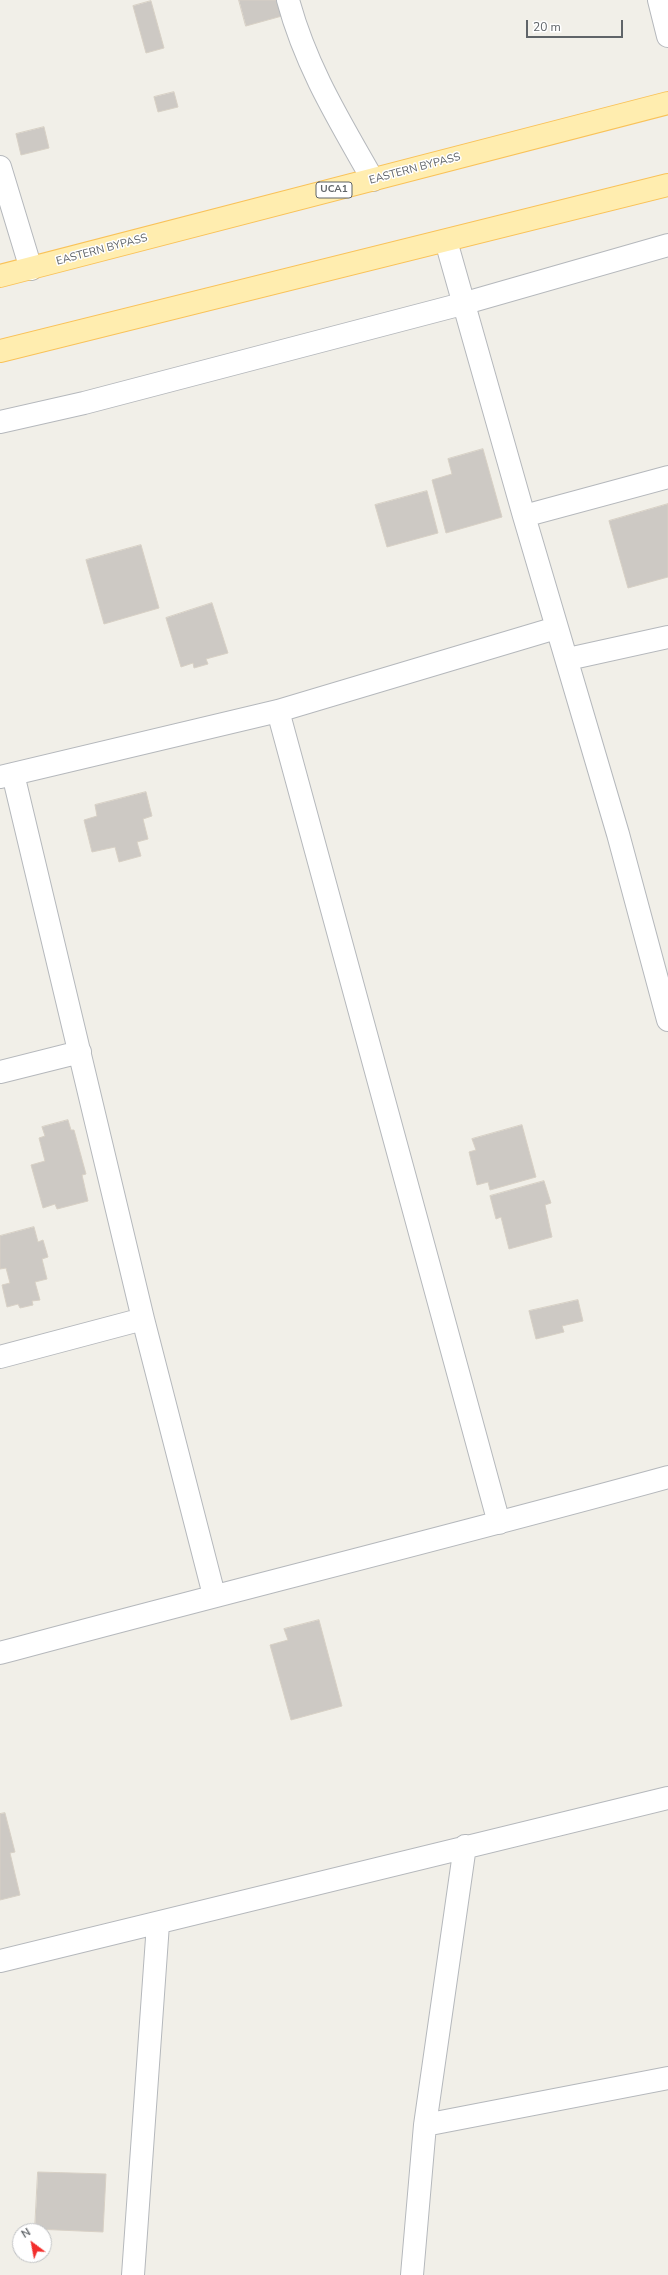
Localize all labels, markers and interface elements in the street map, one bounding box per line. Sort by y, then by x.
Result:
scale bar [528,12,625,38]
text: 20 m [533,19,561,35]
street label: EASTERN BYPASS [368,150,462,188]
road number: UCA1 [316,182,352,198]
street label: EASTERN BYPASS [55,231,149,269]
north arrow [12,2223,52,2263]
text: N [18,2225,33,2242]

